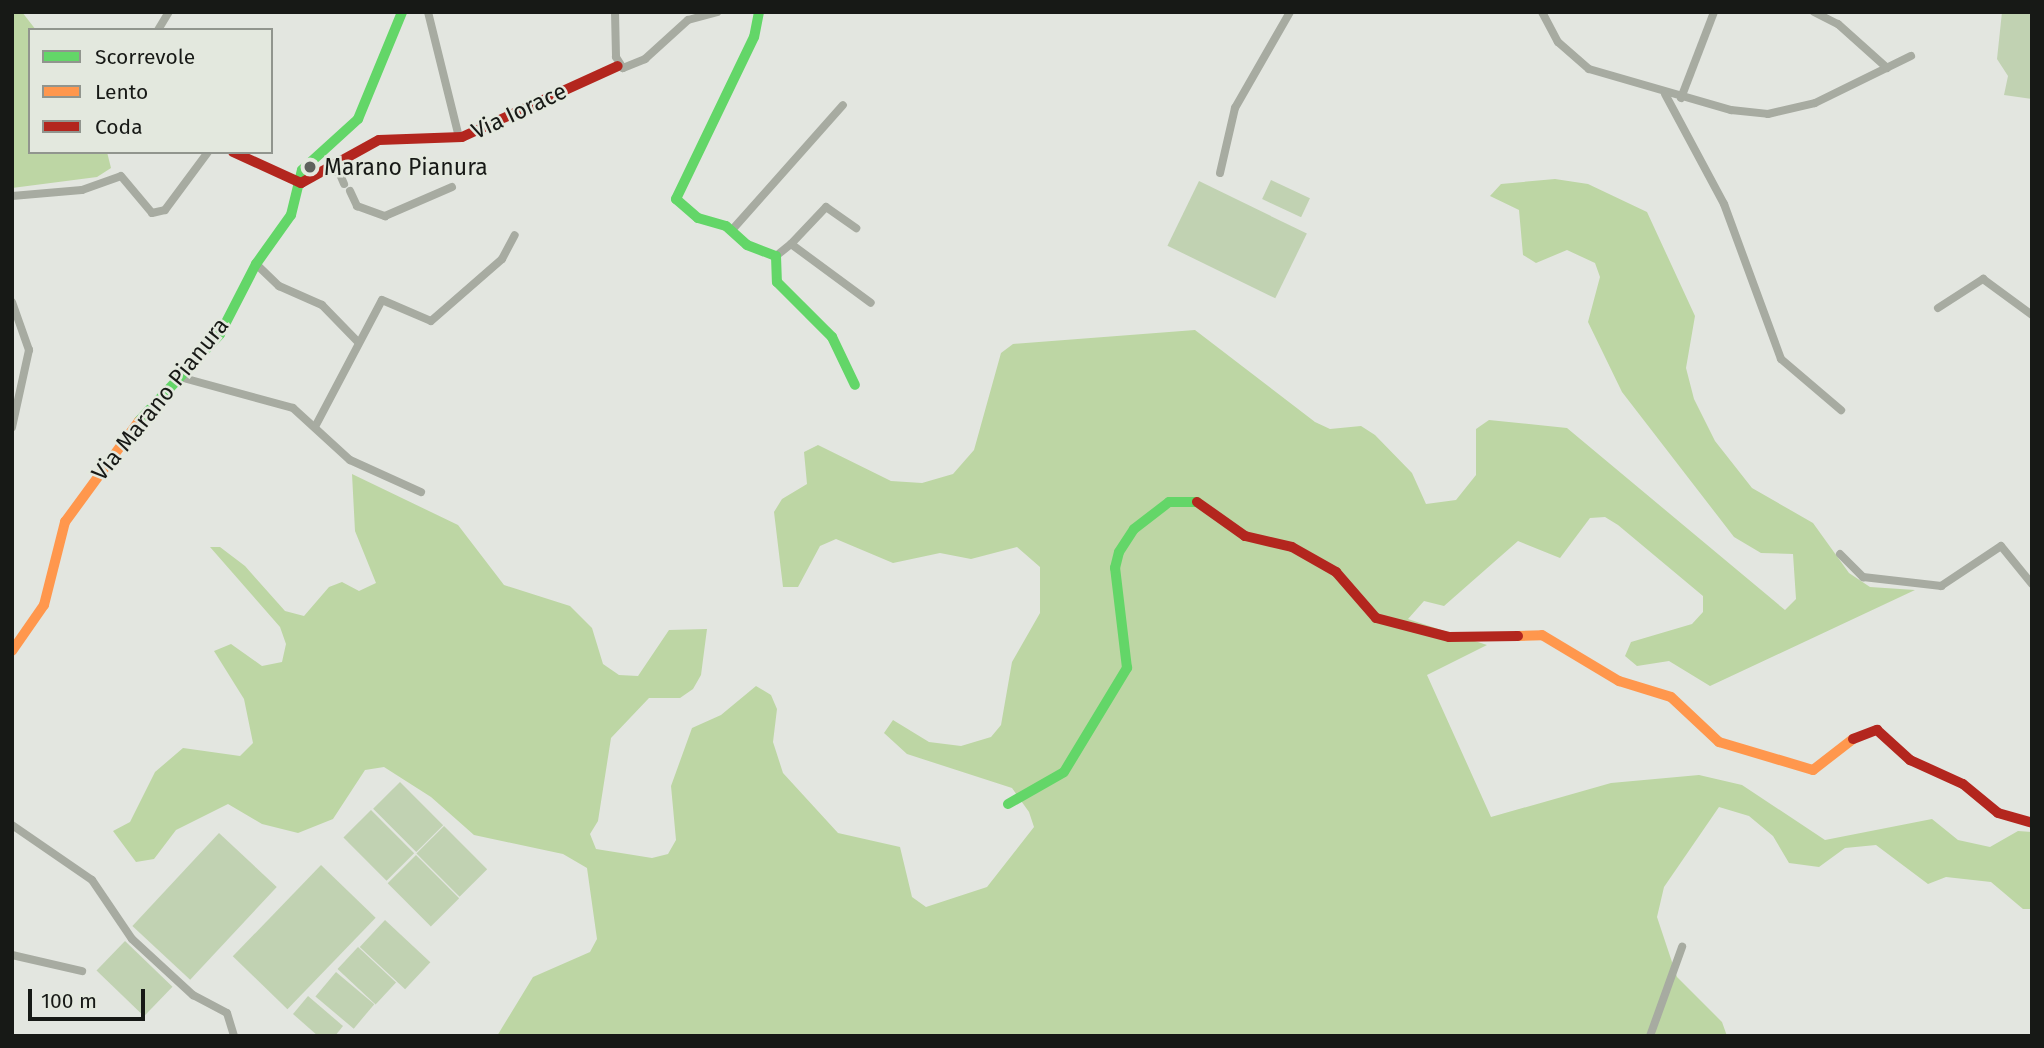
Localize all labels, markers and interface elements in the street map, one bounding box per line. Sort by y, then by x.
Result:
legend [28,28,273,154]
text: Scorrevole [95,44,195,70]
street label: Via Iorace [467,77,571,145]
text: Lento [95,79,148,105]
text: Coda [95,114,143,140]
place label: Marano Pianura [324,153,488,181]
marker: Marano Pianura [302,159,318,175]
street label: Via Marano Pianura [86,312,234,486]
scale bar [32,974,149,1018]
text: 100 m [41,988,97,1014]

